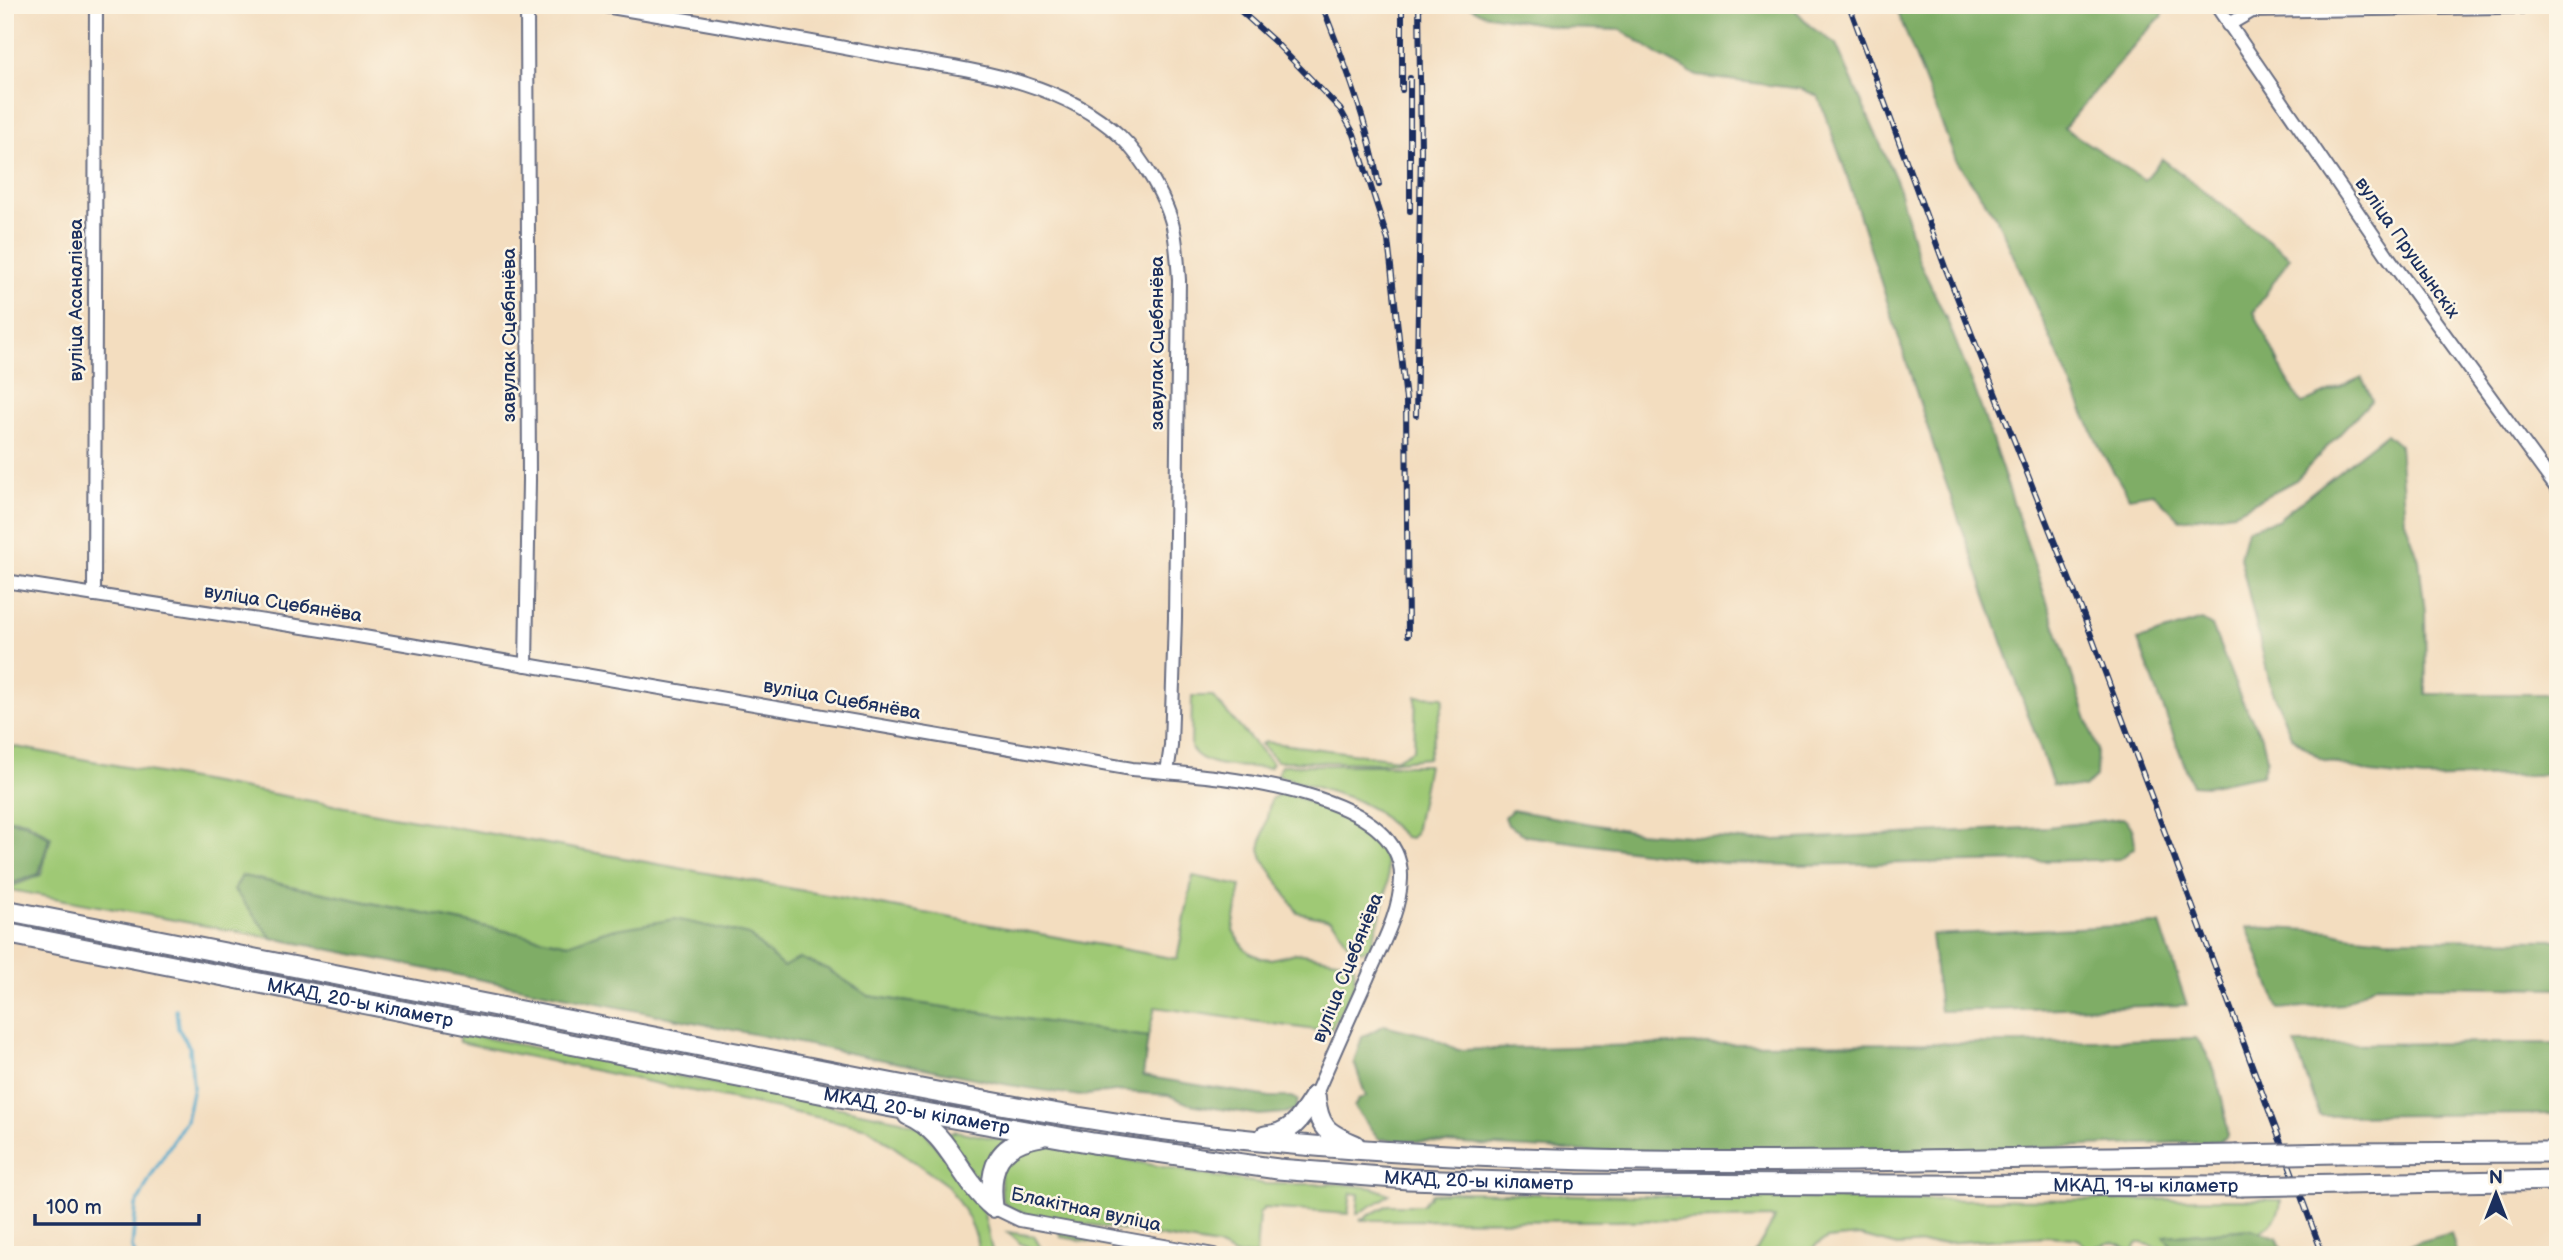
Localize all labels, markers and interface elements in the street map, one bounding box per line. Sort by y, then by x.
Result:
street label: вуліца Прушынскіх [2350,173,2465,323]
street label: вуліца Асаналіева [65,219,88,381]
street label: завулак Сцебянёва [498,248,521,422]
street label: завулак Сцебянёва [1146,256,1169,430]
street label: вуліца Сцебянёва [202,580,364,628]
street label: вуліца Сцебянёва [761,675,923,725]
street label: вуліца Сцебянёва [1307,890,1389,1046]
street label: МКАД, 20-ы кіламетр [265,973,456,1032]
street label: МКАД, 20-ы кіламетр [821,1082,1012,1140]
north arrow [2462,1158,2532,1228]
street label: МКАД, 20-ы кіламетр [1383,1166,1574,1195]
text: N [2489,1167,2503,1190]
street label: МКАД, 19-ы кіламетр [2053,1174,2239,1197]
scale bar [35,1183,200,1227]
street label: Блакітная вуліца [1009,1183,1163,1237]
text: 100 m [46,1195,102,1220]

